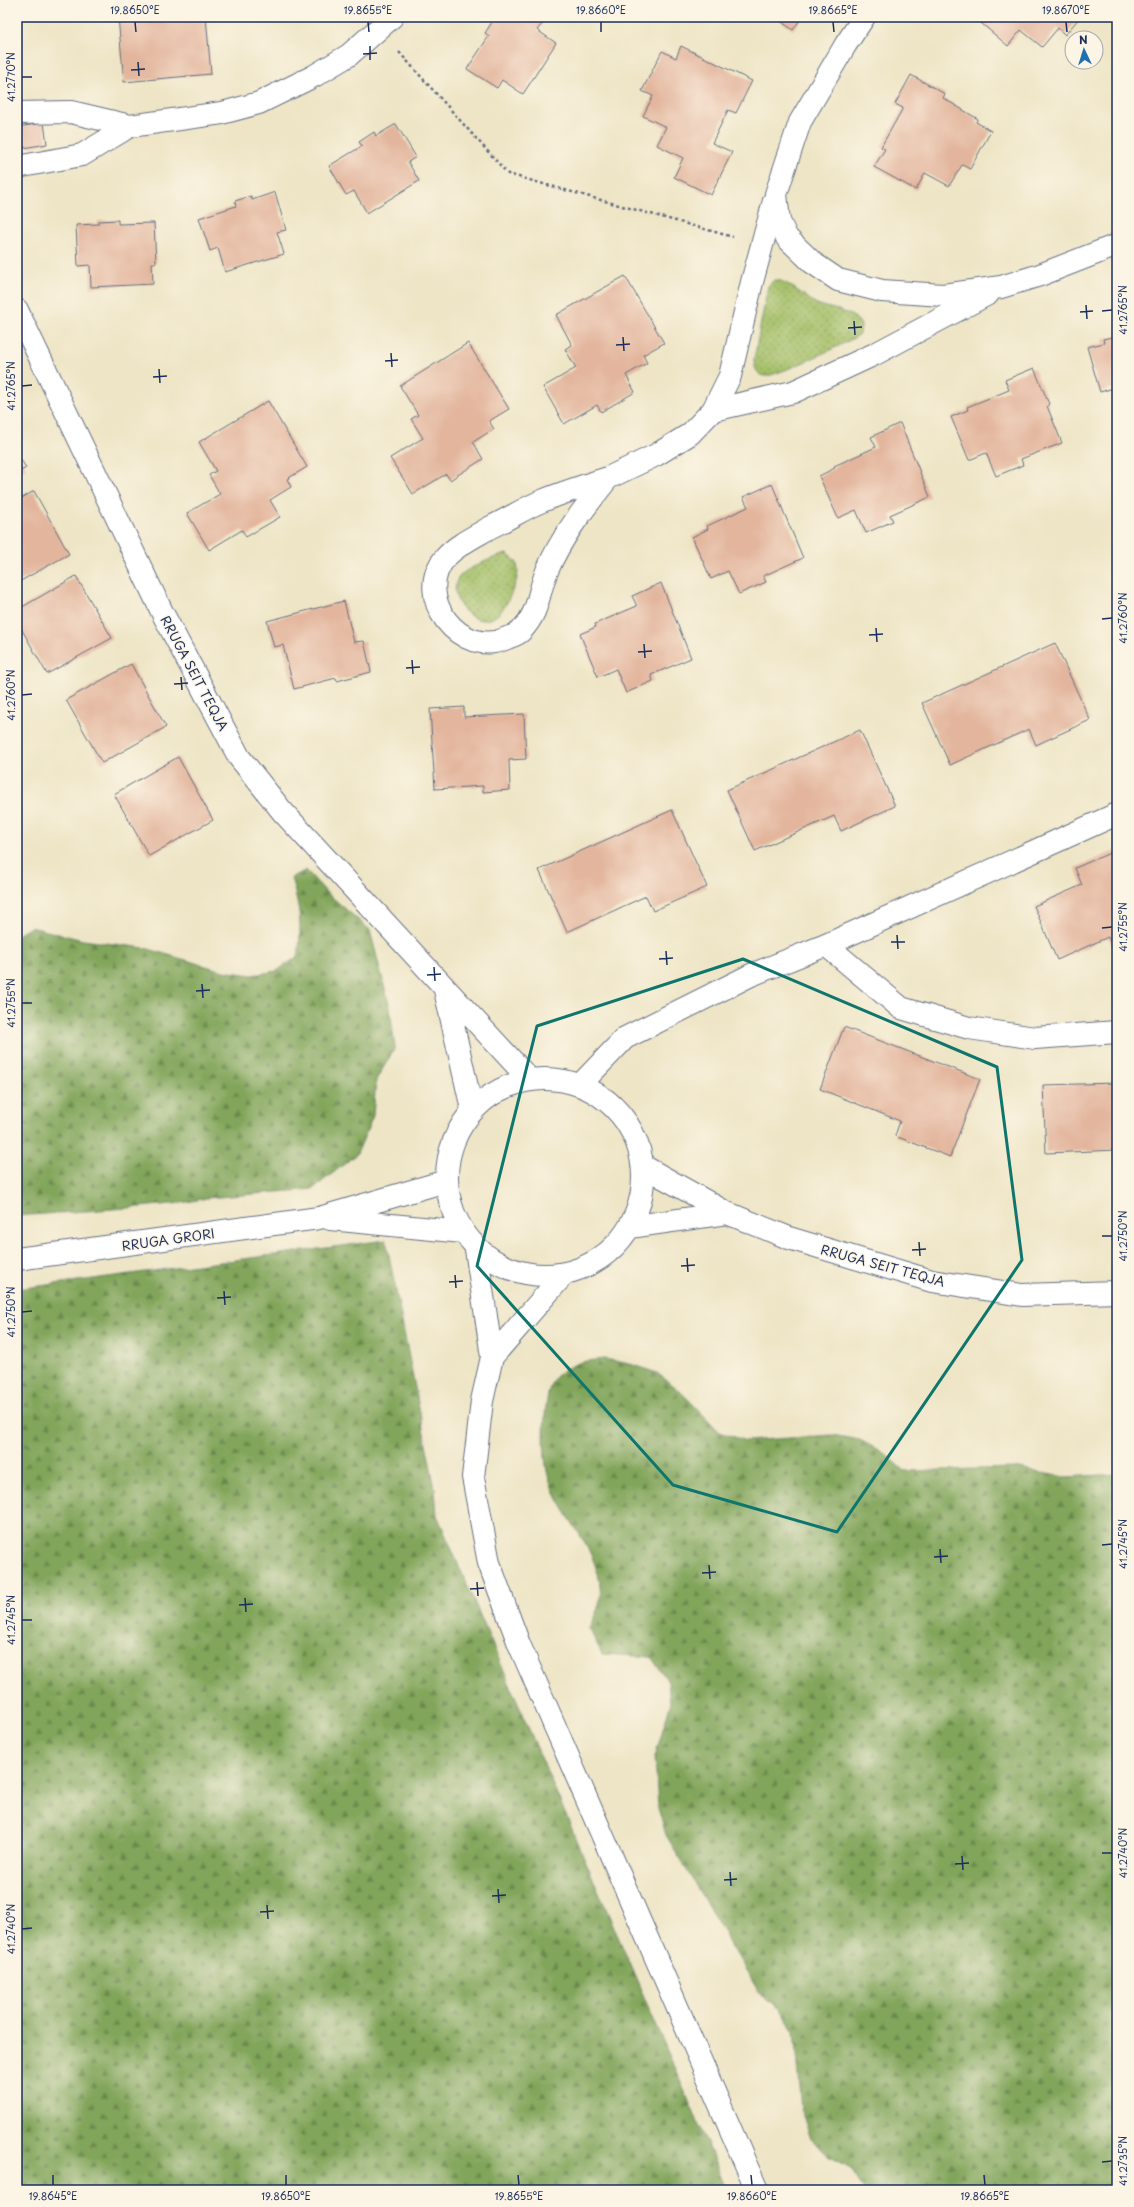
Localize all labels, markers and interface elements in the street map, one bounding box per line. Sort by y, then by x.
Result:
text: 19.8650°E [110,2,160,17]
text: 19.8655°E [344,2,392,17]
text: 19.8660°E [576,2,626,17]
text: 19.8665°E [809,2,857,17]
text: 19.8670°E [1042,2,1090,17]
north arrow [1064,30,1104,70]
text: N [1078,31,1088,48]
text: 41.2770°N [3,52,18,102]
text: 41.2765°N [1115,285,1130,335]
text: 41.2765°N [3,361,18,411]
text: 41.2760°N [1115,592,1130,644]
street label: RRUGA SEIT TEQJA [157,612,233,734]
text: 41.2760°N [3,669,18,721]
text: 41.2755°N [1115,902,1130,952]
text: 41.2755°N [3,978,18,1028]
text: 41.2750°N [1115,1210,1130,1261]
street label: RRUGA GRORI [120,1223,216,1255]
street label: RRUGA SEIT TEQJA [819,1239,947,1291]
text: 41.2750°N [3,1286,18,1337]
text: 41.2745°N [1115,1519,1130,1569]
text: 41.2745°N [3,1595,18,1645]
text: 41.2740°N [1115,1828,1130,1878]
text: 41.2740°N [3,1904,18,1954]
text: 41.2735°N [1115,2136,1130,2186]
text: 19.8645°E [29,2188,77,2203]
text: 19.8650°E [261,2188,311,2203]
text: 19.8655°E [495,2188,543,2203]
text: 19.8660°E [727,2188,777,2203]
text: 19.8665°E [961,2188,1009,2203]

